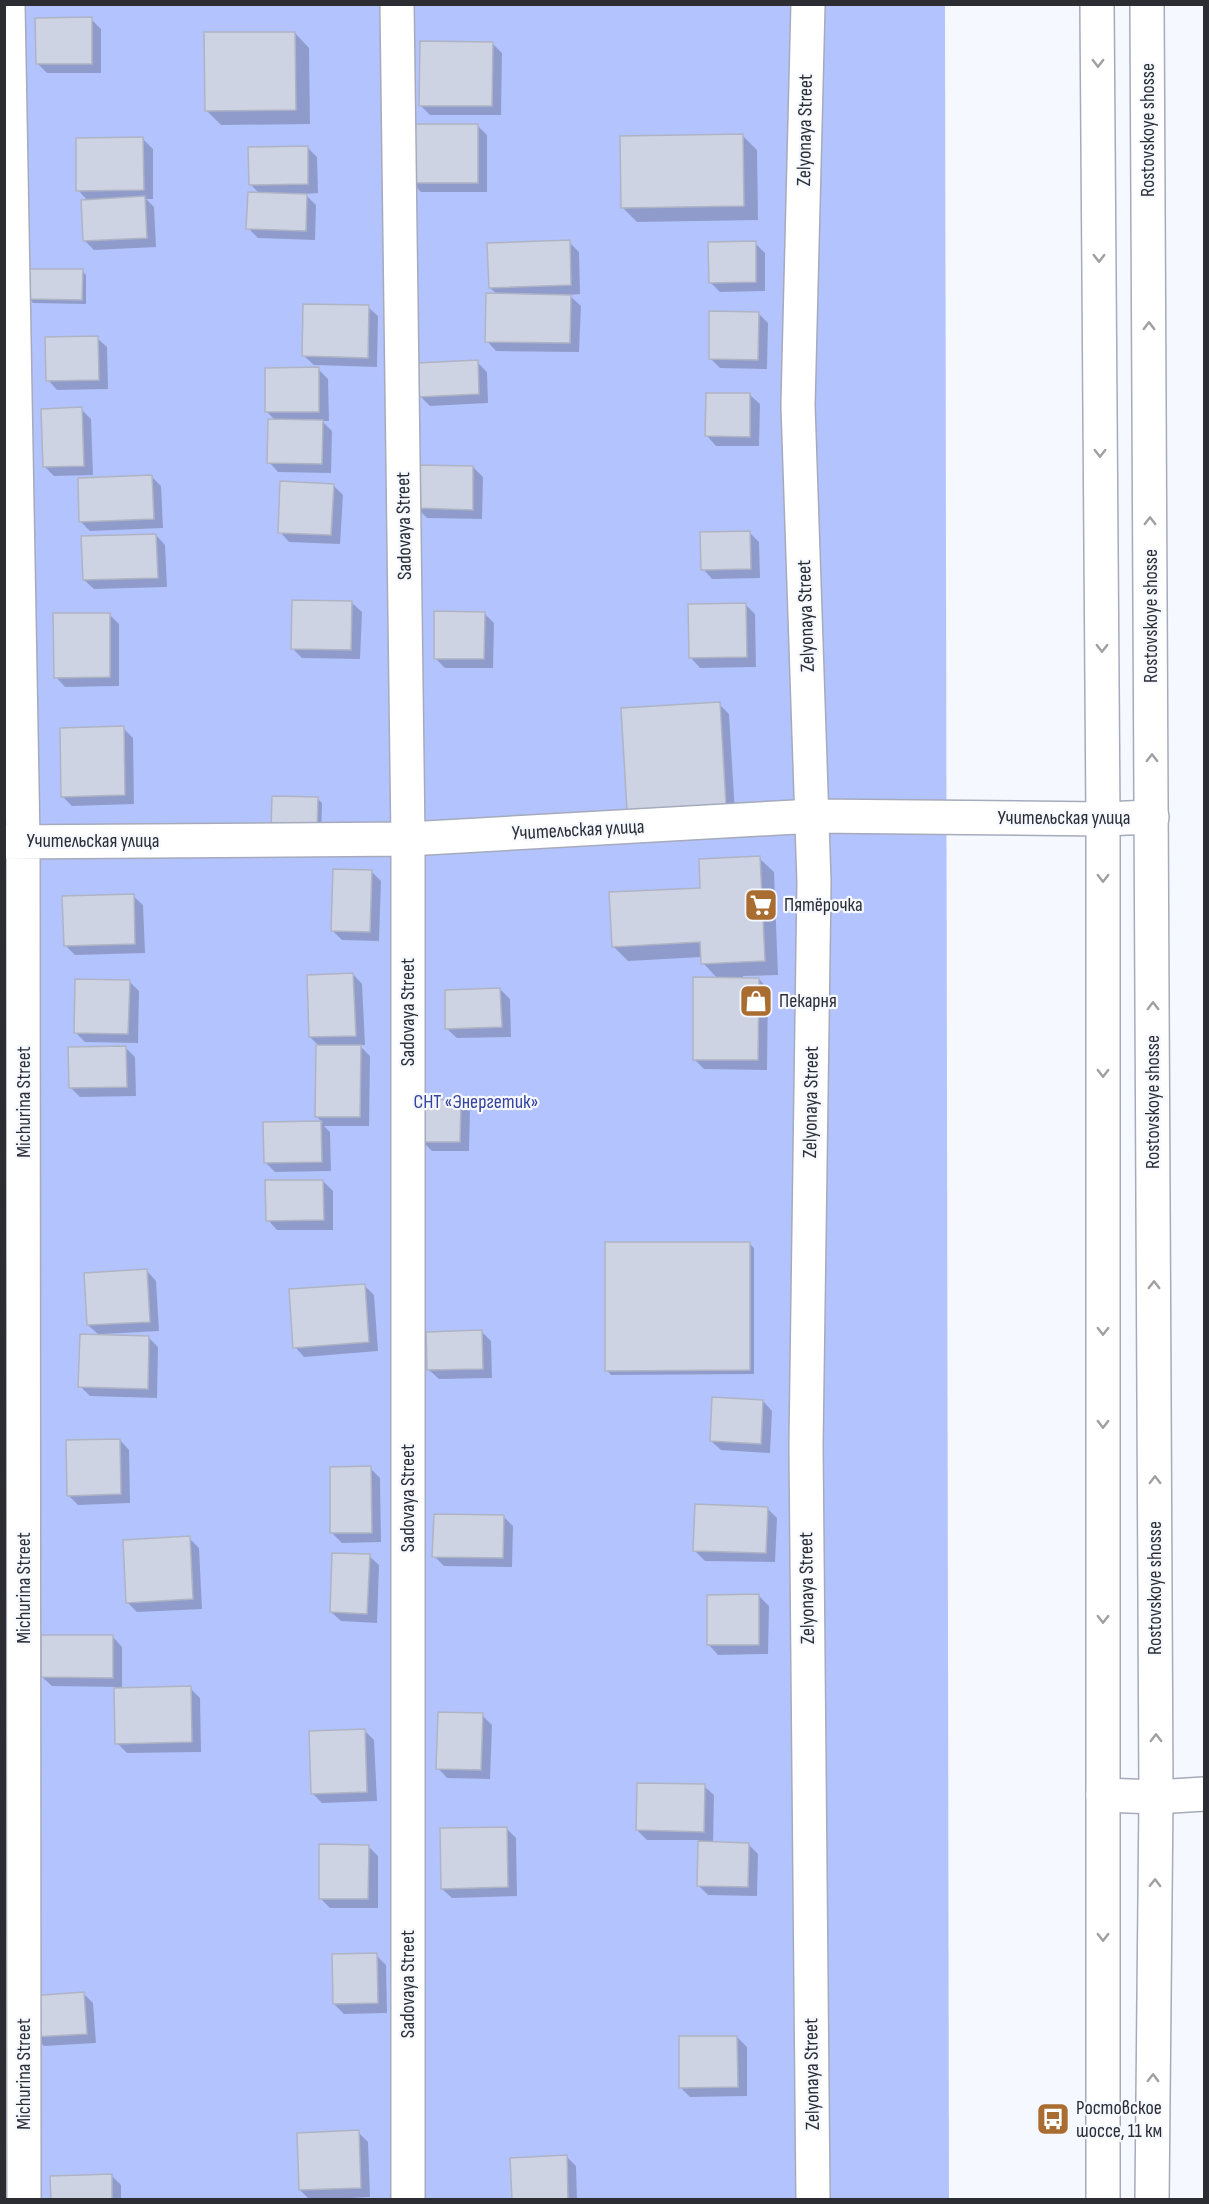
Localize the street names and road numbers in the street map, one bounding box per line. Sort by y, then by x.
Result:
street label: Rostovskoye shosse [1136,63,1160,197]
street label: Zelyonaya Street [792,74,818,186]
street label: Sadovaya Street [391,472,417,580]
street label: Rostovskoye shosse [1139,549,1163,683]
street label: Zelyonaya Street [792,560,820,672]
street label: Учительская улица [998,806,1130,830]
street label: Учительская улица [511,815,645,845]
street label: Учительская улица [27,829,159,853]
street label: Sadovaya Street [396,958,420,1066]
street label: Rostovskoye shosse [1141,1035,1165,1169]
street label: Michurina Street [12,1046,36,1158]
street label: Zelyonaya Street [798,1046,824,1158]
street label: Sadovaya Street [396,1444,420,1552]
street label: Rostovskoye shosse [1143,1521,1167,1655]
street label: Michurina Street [12,1532,36,1644]
street label: Zelyonaya Street [794,1532,820,1644]
street label: Sadovaya Street [396,1930,420,2038]
street label: Michurina Street [12,2018,36,2130]
street label: Zelyonaya Street [799,2018,825,2130]

